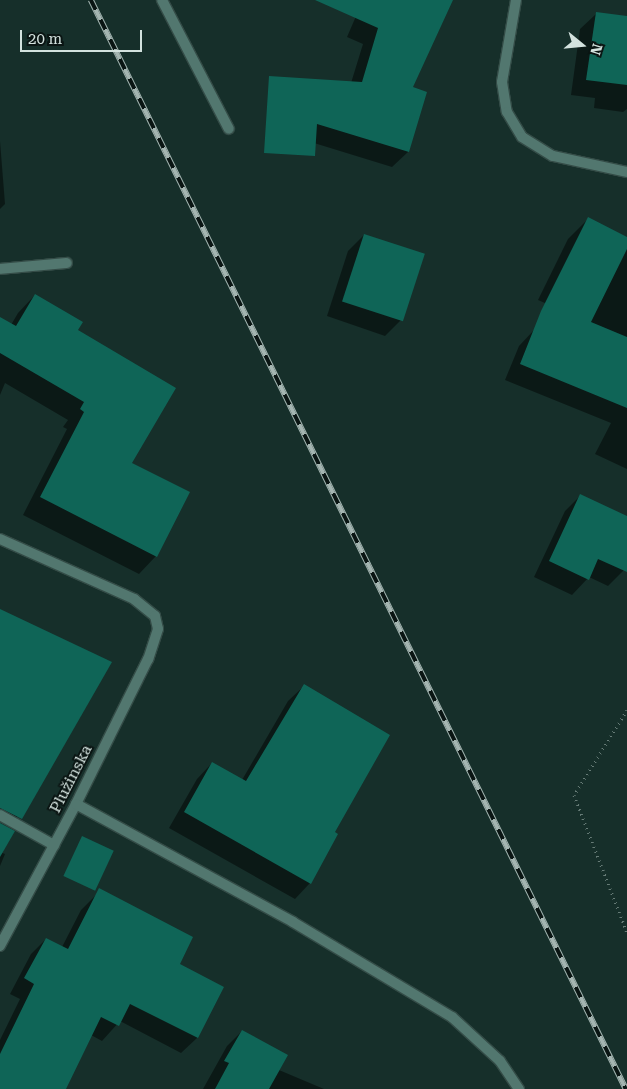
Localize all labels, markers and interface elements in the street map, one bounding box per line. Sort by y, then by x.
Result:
scale bar [22,20,145,52]
north arrow [557,20,607,70]
text: 20 m [28,30,62,48]
text: N [587,42,606,57]
street label: Plužinska [46,742,96,816]

